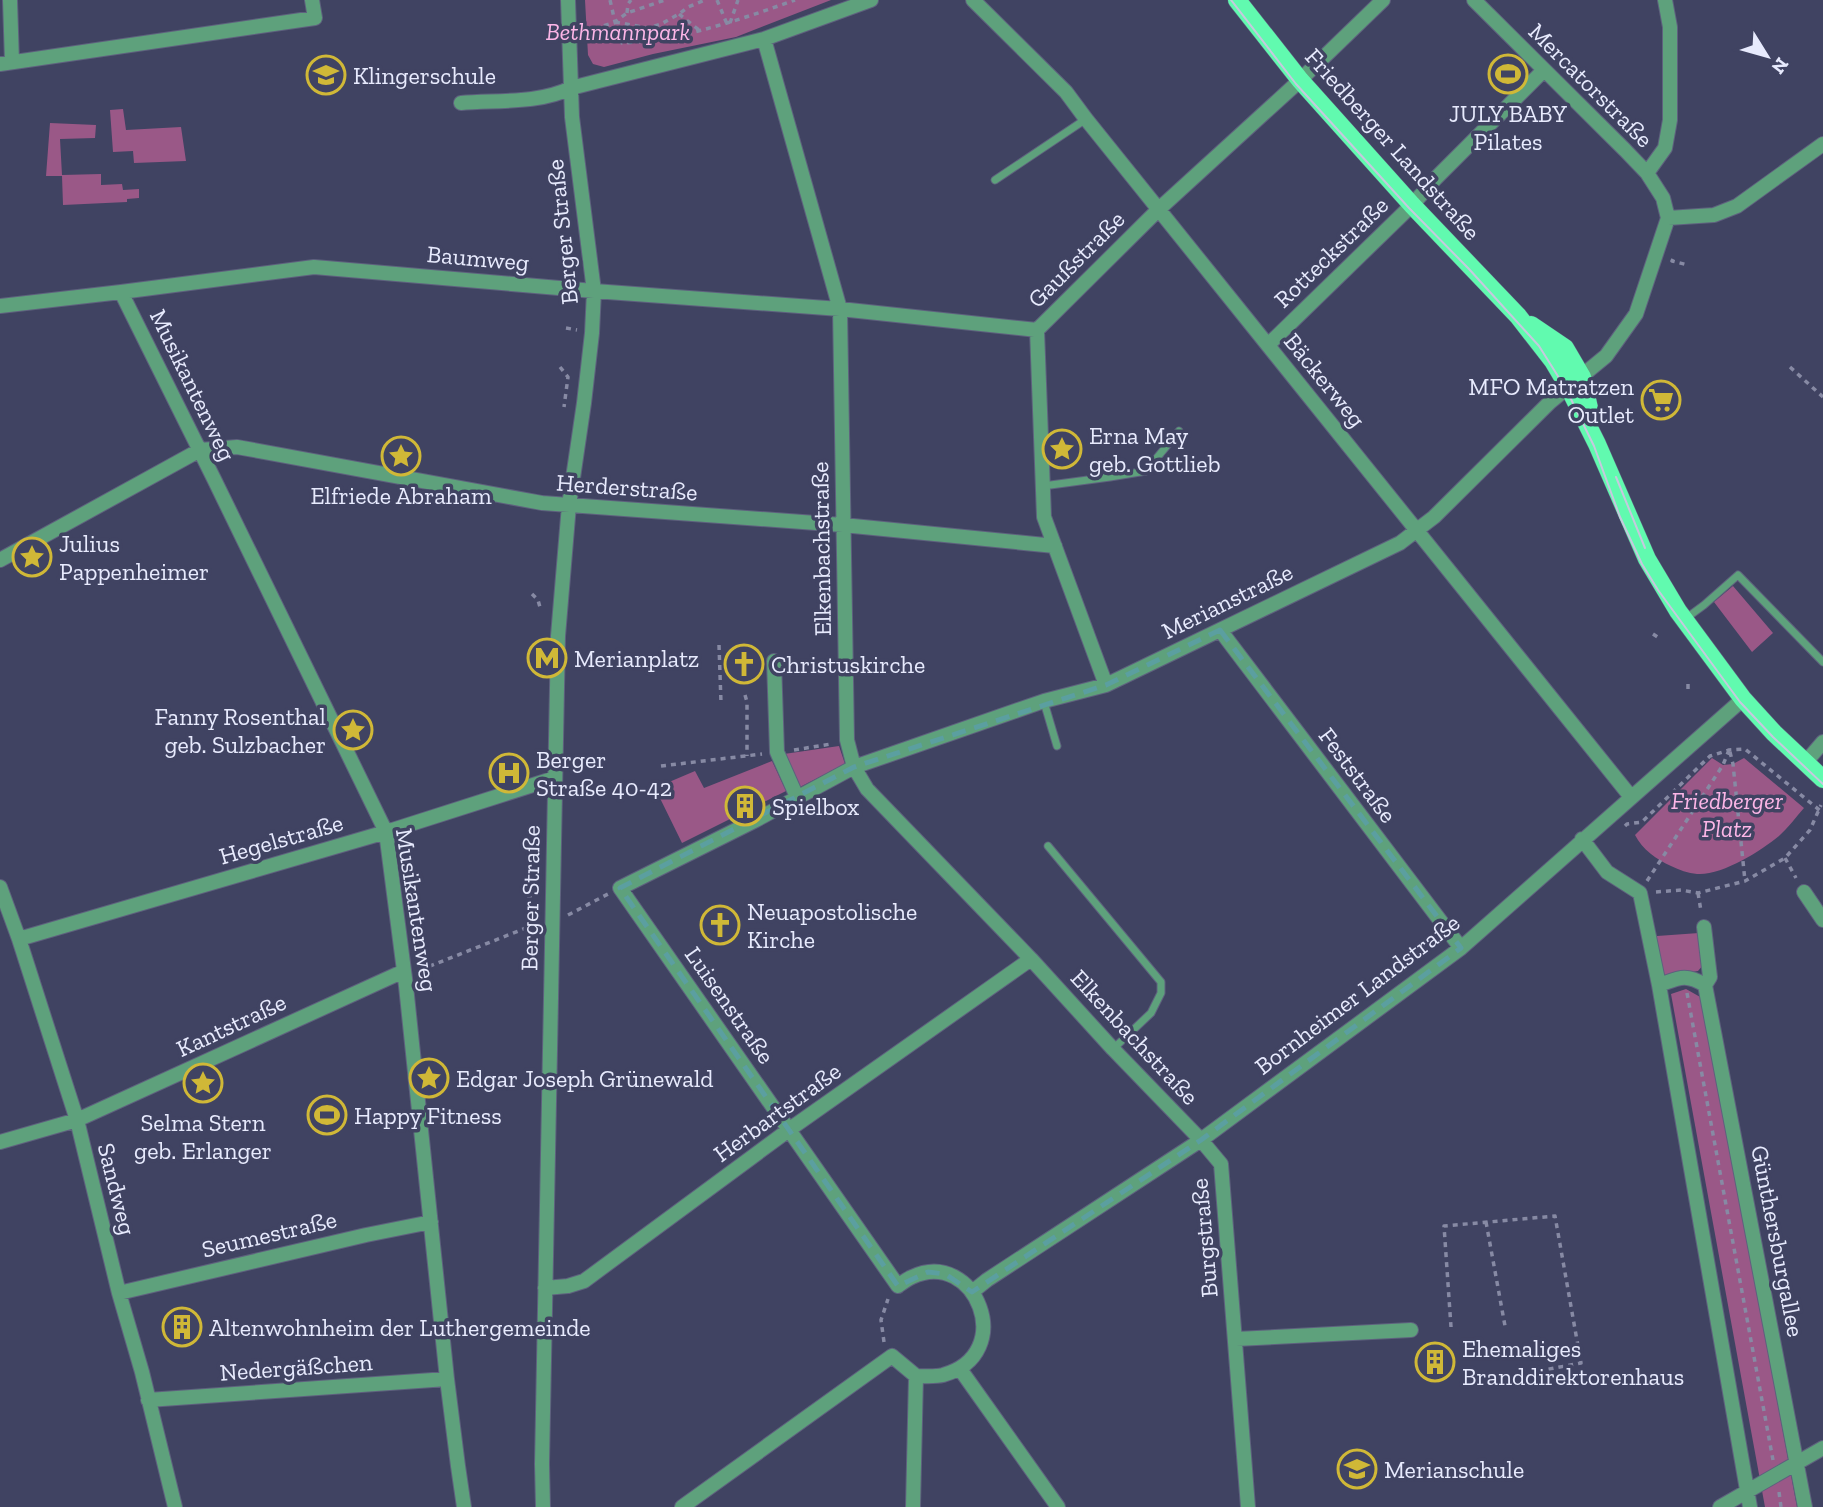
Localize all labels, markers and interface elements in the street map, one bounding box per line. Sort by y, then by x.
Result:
park label: Bethmannpark [546,17,691,46]
street label: Mercatorstraße [1523,17,1659,153]
north arrow [1732,21,1802,91]
street label: Friedberger Landstraße [1299,42,1487,246]
sports icon: JULY BABY Pilates [1487,53,1529,95]
text: N [1767,53,1794,79]
school or university icon: Klingerschule [305,54,347,96]
place label: Klingerschule [353,61,496,90]
place label: JULY BABY Pilates [1449,99,1567,156]
street label: Berger Straße [540,158,584,306]
street label: Rotteckstraße [1268,190,1394,314]
street label: Gaußstraße [1021,204,1131,314]
street label: Baumweg [426,239,530,277]
street label: Musikantenweg [144,304,242,466]
street label: Bäckerweg [1278,327,1372,433]
place label: MFO Matratzen Outlet [1468,372,1634,429]
supermarket icon: MFO Matratzen Outlet [1640,379,1682,421]
place label: Erna May geb. Gottlieb [1089,421,1220,478]
place icon: Erna May geb. Gottlieb [1041,428,1083,470]
place icon: Elfriede Abraham [380,435,422,477]
street label: Elkenbachstraße [805,461,837,637]
street label: Herderstraße [555,468,699,506]
place label: Elfriede Abraham [310,481,492,510]
place label: Julius Pappenheimer [59,529,209,586]
place icon: Julius Pappenheimer [11,536,53,578]
street label: Merianstraße [1157,557,1297,645]
metro station icon: Merianplatz [526,637,568,679]
church icon: Christuskirche [723,643,765,685]
place label: Merianplatz [574,644,699,673]
place label: Christuskirche [771,650,925,679]
place label: Fanny Rosenthal geb. Sulzbacher [155,702,326,759]
place icon: Fanny Rosenthal geb. Sulzbacher [332,709,374,751]
street label: Feststraße [1313,722,1403,828]
place label: Berger Straße 40-42 [536,745,672,802]
hospital icon: Berger Straße 40-42 [488,752,530,794]
building icon: Spielbox [724,785,766,827]
park label: Friedberger Platz [1671,786,1784,843]
place label: Spielbox [772,792,859,821]
street label: Hegelstraße [216,807,346,871]
street label: Berger Straße [514,825,546,971]
street label: Musikantenweg [390,826,444,994]
place label: Neuapostolische Kirche [747,897,917,954]
church icon: Neuapostolische Kirche [699,904,741,946]
street label: Bornheimer Landstraße [1249,908,1465,1080]
street label: Luisenstraße [679,941,781,1069]
street label: Elkenbachstraße [1065,963,1205,1111]
street label: Kantstraße [172,987,290,1063]
street label: Herbartstraße [708,1056,846,1168]
place icon: Edgar Joseph Grünewald [408,1057,450,1099]
place icon: Selma Stern geb. Erlanger [182,1062,224,1104]
place label: Edgar Joseph Grünewald [456,1064,714,1093]
sports icon: Happy Fitness [306,1094,348,1136]
place label: Happy Fitness [354,1101,502,1130]
place label: Selma Stern geb. Erlanger [134,1108,272,1165]
street label: Sandweg [92,1140,142,1238]
street label: Günthersburgallee [1745,1143,1811,1339]
street label: Burgstraße [1184,1177,1224,1299]
street label: Seumestraße [199,1204,339,1264]
building icon: Altenwohnheim der Luthergemeinde [161,1306,203,1348]
place label: Altenwohnheim der Luthergemeinde [209,1313,591,1342]
place label: Ehemaliges Branddirektorenhaus [1462,1334,1684,1391]
building icon: Ehemaliges Branddirektorenhaus [1414,1341,1456,1383]
street label: Nedergäßchen [219,1347,374,1387]
school or university icon: Merianschule [1336,1448,1378,1490]
place label: Merianschule [1384,1455,1524,1484]

